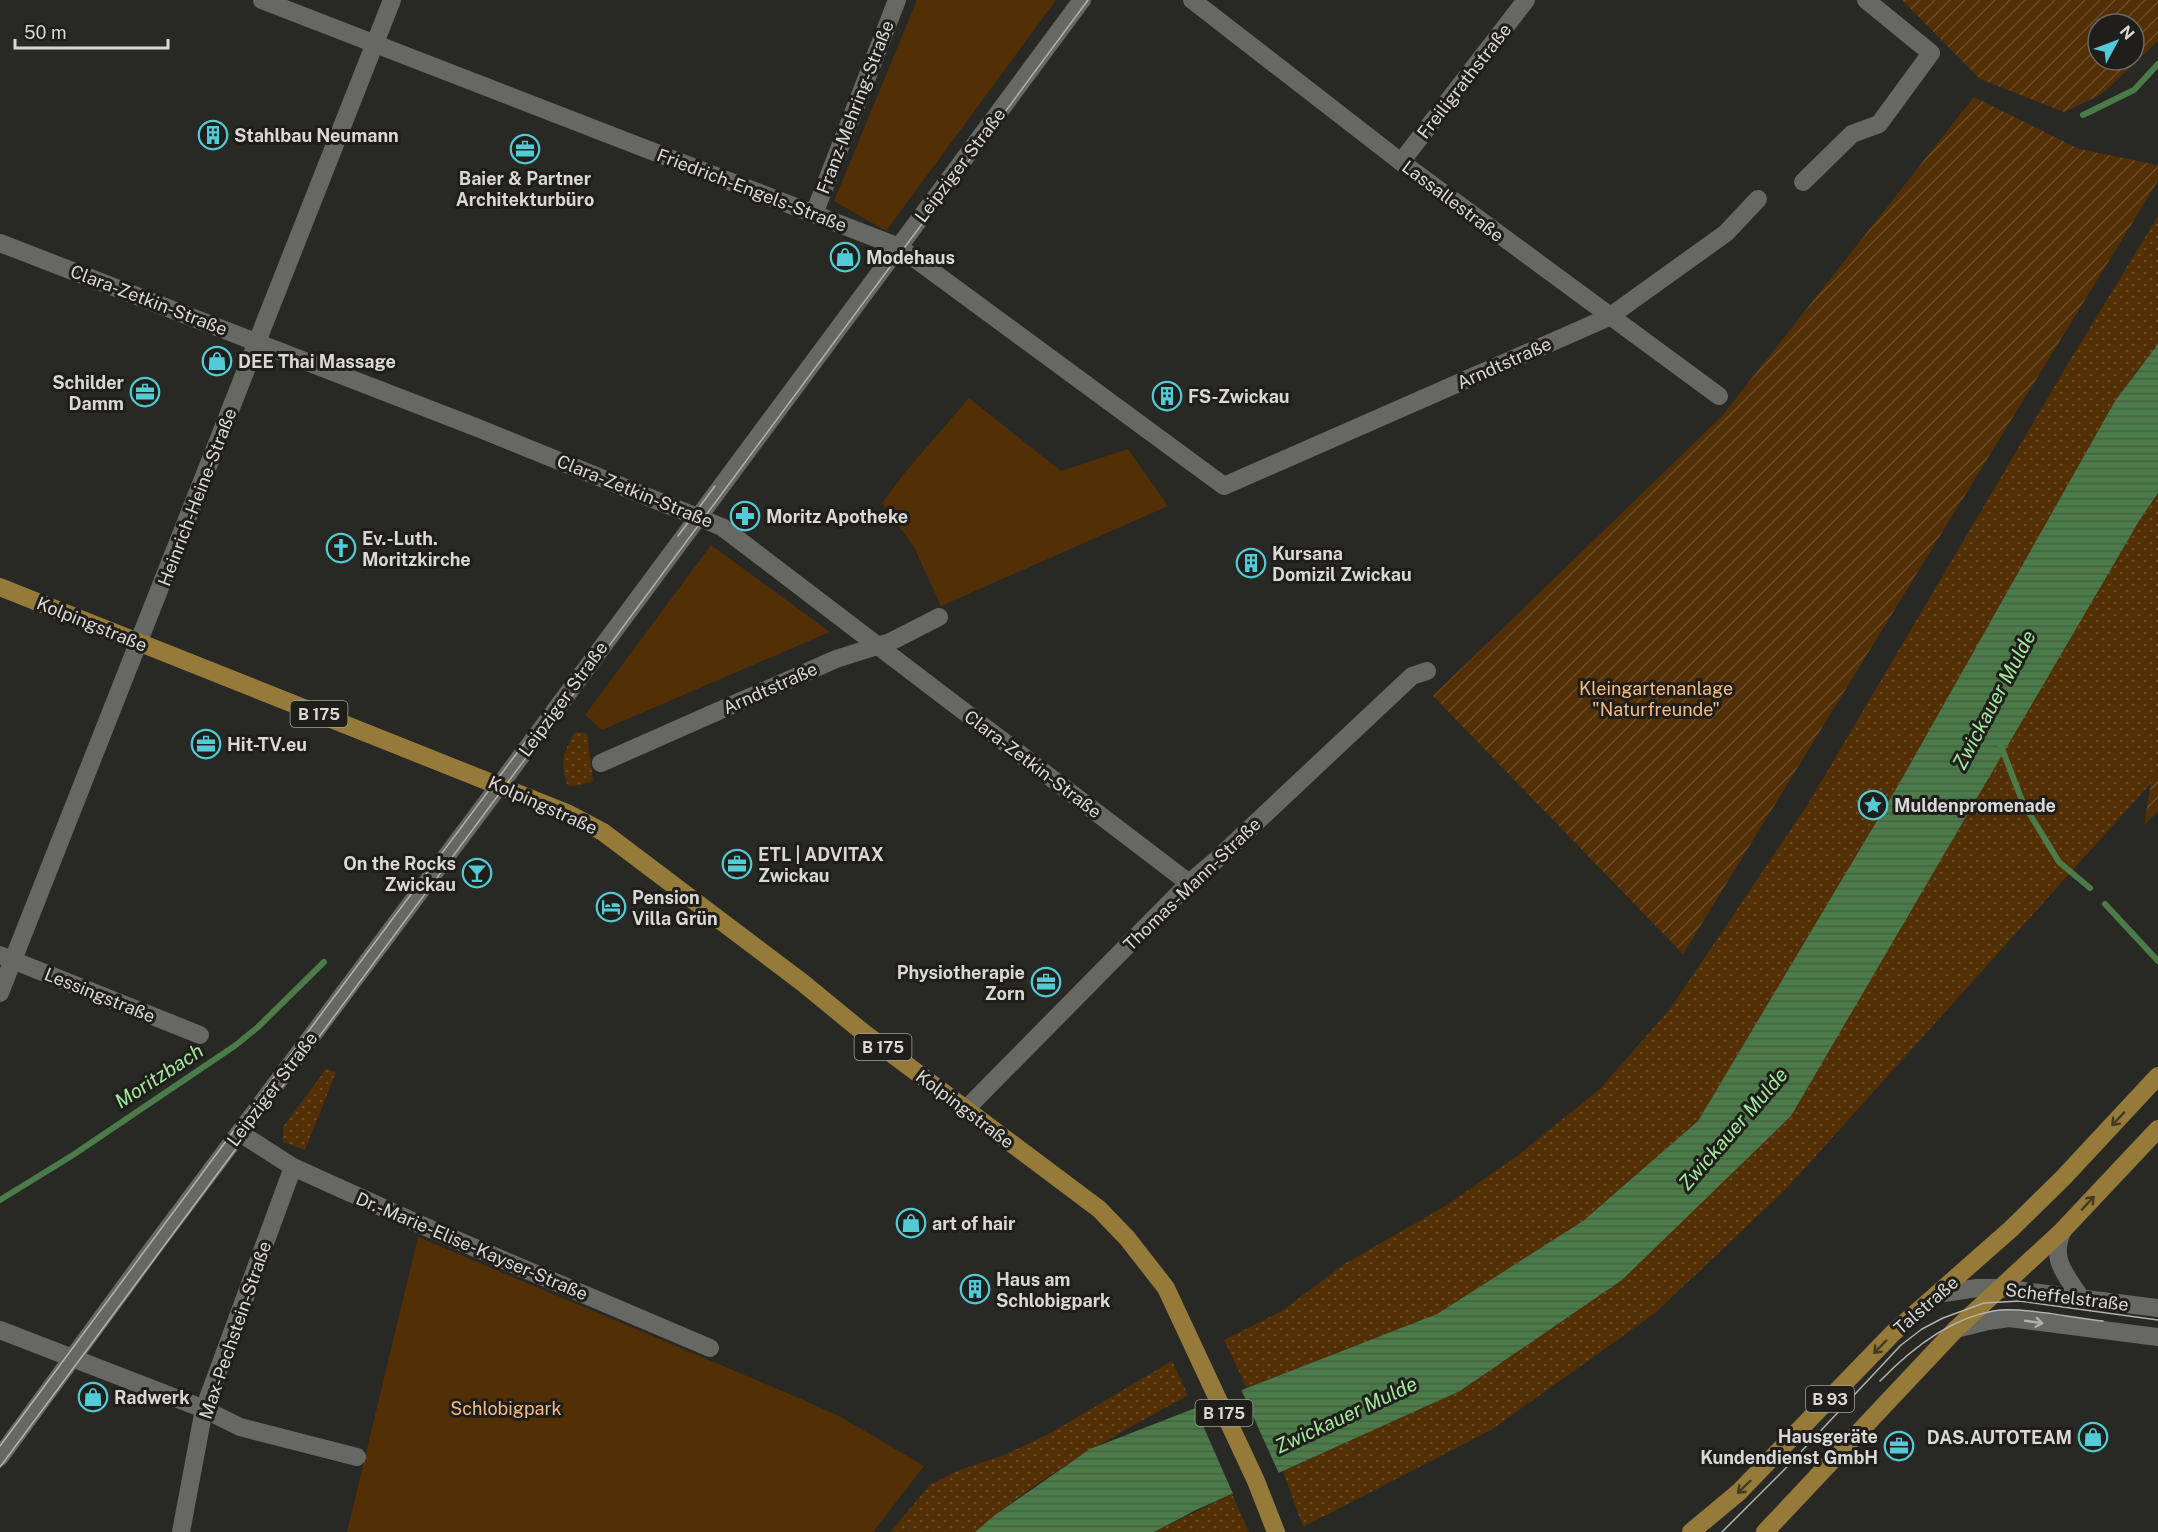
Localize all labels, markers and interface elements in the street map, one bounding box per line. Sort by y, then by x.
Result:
scale bar [15,12,168,50]
north arrow [2086,12,2146,72]
street label: Franz-Mehring-Straße [812,17,898,197]
street label: Freiligrathstraße [1413,19,1515,143]
text: 50 m [24,22,67,43]
text: N [2116,22,2138,43]
street label: Leipziger Straße [910,104,1010,226]
building icon: Stahlbau Neumann [197,119,229,151]
place label: Stahlbau Neumann [234,125,399,146]
office icon: Baier & Partner Architekturbüro [509,133,541,165]
street label: Friedrich-Engels-Straße [654,144,850,236]
street label: Lassallestraße [1398,156,1508,246]
place label: Baier & Partner Architekturbüro [456,168,594,210]
shop icon: Modehaus [829,241,861,273]
place label: Modehaus [866,247,955,268]
street label: Clara-Zetkin-Straße [68,260,230,340]
street label: Arndtstraße [1453,333,1555,393]
shop icon: DEE Thai Massage [201,345,233,377]
place label: DEE Thai Massage [238,351,396,372]
place label: Schilder Damm [52,372,125,414]
office icon: Schilder Damm [129,376,161,408]
building icon: FS-Zwickau [1151,380,1183,412]
place label: FS-Zwickau [1188,386,1290,407]
street label: Heinrich-Heine-Straße [153,405,241,589]
street label: Clara-Zetkin-Straße [554,450,716,532]
pharmacy icon: Moritz Apotheke [729,500,761,532]
place label: Moritz Apotheke [766,506,908,527]
place label: Ev.-Luth. Moritzkirche [362,528,471,570]
church icon: Ev.-Luth. Moritzkirche [325,532,357,564]
place label: Kursana Domizil Zwickau [1272,543,1412,585]
building icon: Kursana Domizil Zwickau [1235,547,1267,579]
street label: Kolpingstraße [34,592,150,656]
water label: Zwickauer Mulde [1947,626,2041,774]
street label: Leipziger Straße [514,637,612,761]
street label: Arndtstraße [719,658,821,718]
park label: Kleingartenanlage "Naturfreunde" [1579,678,1733,720]
road number: B 175 [290,701,348,727]
street label: Clara-Zetkin-Straße [960,706,1106,822]
office icon: Hit-TV.eu [190,728,222,760]
place label: Hit-TV.eu [227,734,307,755]
street label: Kolpingstraße [485,772,601,838]
place icon: Muldenpromenade [1857,789,1889,821]
place label: Muldenpromenade [1894,795,2056,816]
street label: Thomas-Mann-Straße [1119,813,1265,955]
place label: ETL | ADVITAX Zwickau [758,844,884,886]
office icon: ETL | ADVITAX Zwickau [721,848,753,880]
place label: On the Rocks Zwickau [343,853,456,895]
bar icon: On the Rocks Zwickau [461,857,493,889]
place label: Pension Villa Grün [632,887,718,929]
hotel icon: Pension Villa Grün [595,891,627,923]
place label: Physiotherapie Zorn [897,962,1025,1004]
street label: Lessingstraße [42,963,158,1027]
office icon: Physiotherapie Zorn [1030,966,1062,998]
street label: Leipziger Straße [222,1028,322,1150]
road number: B 175 [854,1034,912,1060]
water label: Moritzbach [110,1038,208,1114]
water label: Zwickauer Mulde [1673,1063,1793,1195]
street label: Kolpingstraße [912,1065,1018,1153]
one-way arrow [2111,1111,2125,1126]
street label: Dr.-Marie-Elise-Kayser-Straße [353,1188,591,1304]
one-way arrow [2081,1196,2095,1211]
shop icon: art of hair [895,1207,927,1239]
place label: art of hair [932,1213,1016,1234]
street label: Max-Pechstein-Straße [195,1238,275,1422]
place label: Haus am Schlobigpark [996,1269,1111,1311]
street label: Talstraße [1890,1271,1962,1339]
building icon: Haus am Schlobigpark [959,1273,991,1305]
street label: Scheffelstraße [2004,1279,2130,1315]
one-way arrow [2023,1317,2043,1328]
one-way arrow [1873,1339,1887,1354]
water label: Zwickauer Mulde [1271,1371,1421,1458]
shop icon: Radwerk [77,1381,109,1413]
road number: B 93 [1806,1386,1854,1412]
place label: Radwerk [114,1387,190,1408]
park label: Schlobigpark [450,1398,562,1419]
road number: B 175 [1196,1400,1252,1426]
shop icon: DAS.AUTOTEAM [2077,1421,2109,1453]
place label: Hausgeräte Kundendienst GmbH [1700,1426,1878,1468]
place label: DAS.AUTOTEAM [1927,1427,2072,1448]
office icon: Hausgeräte Kundendienst GmbH [1883,1430,1915,1462]
one-way arrow [1736,1479,1751,1494]

